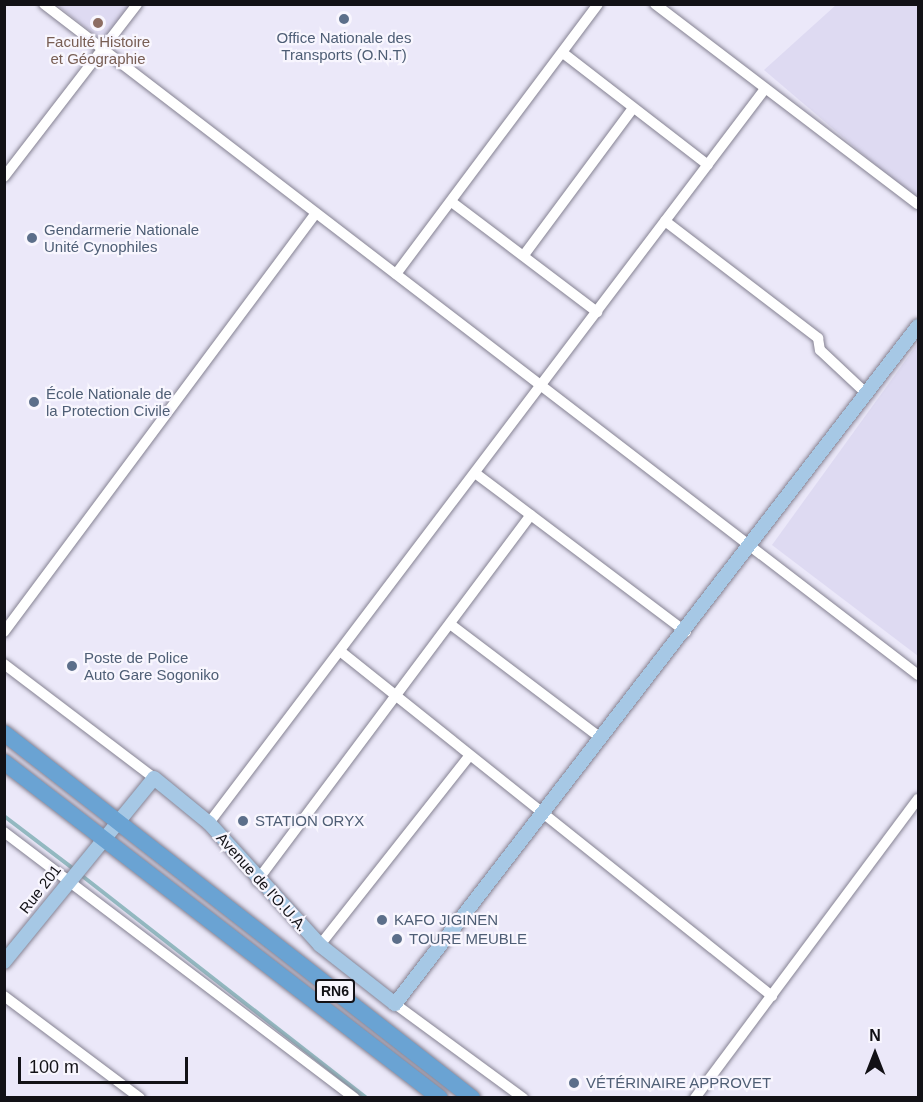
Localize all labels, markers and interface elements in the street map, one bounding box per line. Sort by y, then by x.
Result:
marker: Office Nationale des Transports (O.N.T) [337,12,351,26]
marker: Faculté Histoire et Géographie [91,16,105,30]
place label: Office Nationale des Transports (O.N.T) [277,28,411,63]
place label: Faculté Histoire et Géographie [46,32,150,67]
place label: Gendarmerie Nationale Unité Cynophiles [44,220,199,255]
marker: Gendarmerie Nationale Unité Cynophiles [25,231,39,245]
place label: École Nationale de la Protection Civile [46,384,172,419]
marker: École Nationale de la Protection Civile [27,395,41,409]
place label: Poste de Police Auto Gare Sogoniko [84,648,219,683]
marker: Poste de Police Auto Gare Sogoniko [65,659,79,673]
place label: STATION ORYX [255,812,364,830]
marker: STATION ORYX [236,814,250,828]
street label: Avenue de l'O.U.A. [213,829,311,935]
street label: Rue 201 [15,861,65,917]
place label: KAFO JIGINEN [394,911,498,929]
marker: KAFO JIGINEN [375,913,389,927]
place label: TOURE MEUBLE [409,930,527,948]
marker: TOURE MEUBLE [390,932,404,946]
road number: RN6 [314,980,356,1002]
north arrow [845,1024,905,1084]
text: N [869,1027,881,1044]
scale bar [21,1045,190,1083]
text: 100 m [29,1057,79,1077]
place label: VÉTÉRINAIRE APPROVET [586,1074,772,1092]
marker: VÉTÉRINAIRE APPROVET [567,1076,581,1090]

